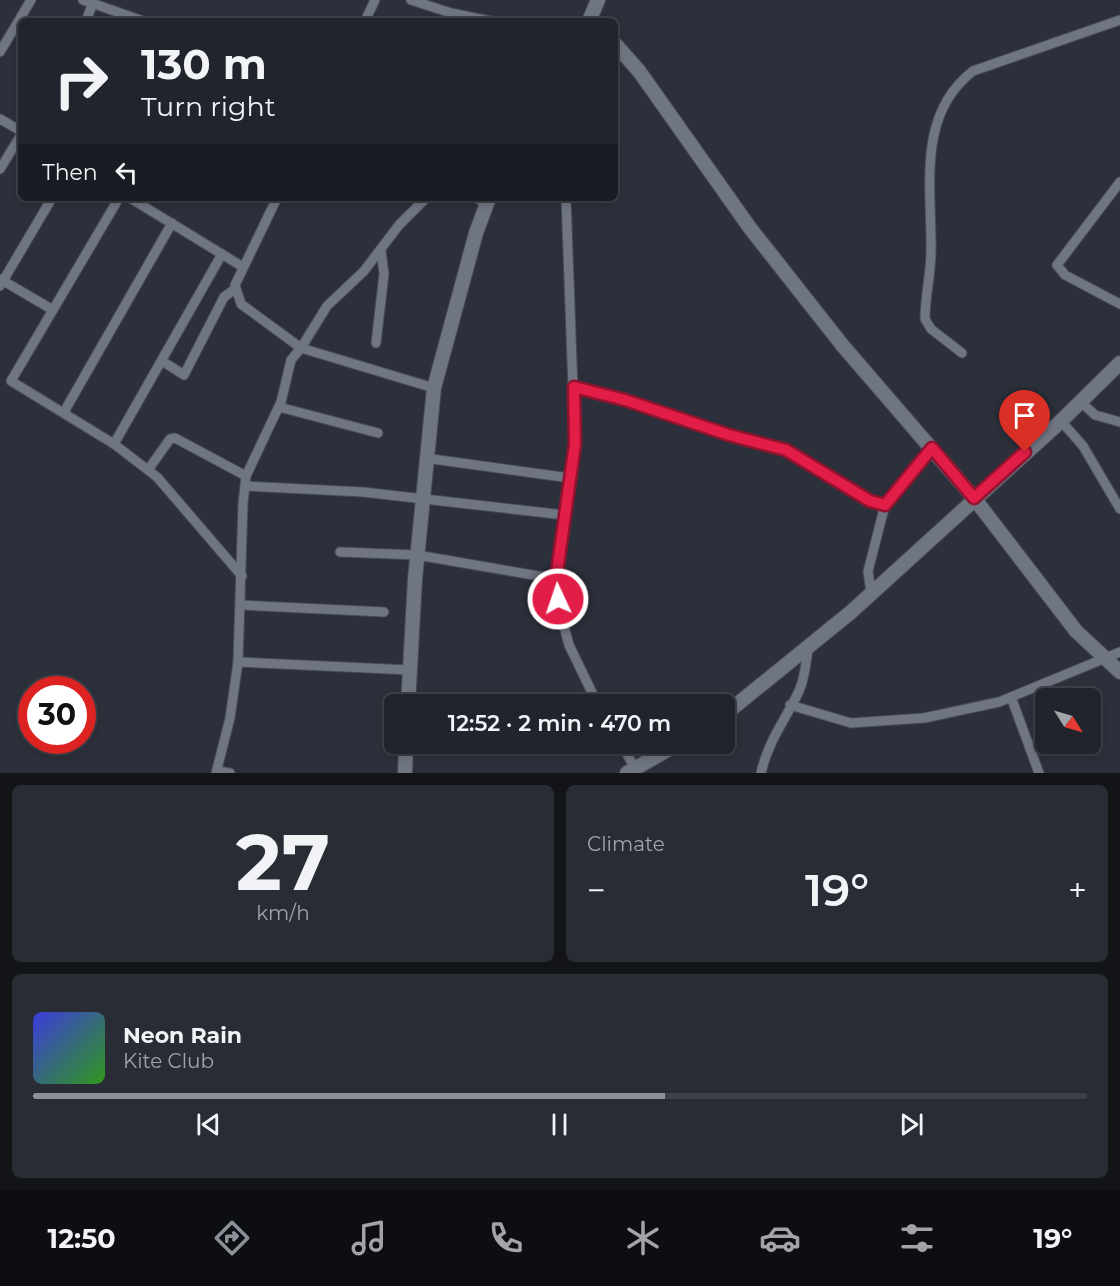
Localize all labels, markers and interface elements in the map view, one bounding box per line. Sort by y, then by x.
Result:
text: 130 m [141,38,267,90]
icon: right [42,42,120,120]
text: Turn right [141,90,276,123]
icon: left [110,156,143,189]
text: Then [42,159,98,186]
pin [999,390,1050,452]
icon: arrive [1008,399,1041,432]
position arrow [526,567,590,631]
speed limit sign: 30 [18,676,96,754]
north arrow [1035,688,1101,754]
map controls [1035,688,1101,754]
text: 12:52 · 2 min · 470 m [448,710,671,737]
text: 27 [236,814,330,910]
text: Climate [587,832,665,856]
text: 19° [805,862,869,917]
text: − [587,870,606,910]
text: + [1068,870,1087,910]
text: km/h [256,901,310,925]
text: Neon Rain [123,1022,242,1049]
text: Kite Club [123,1049,214,1073]
icon: previous [192,1108,225,1141]
icon: pause [543,1108,576,1141]
icon: next [895,1108,928,1141]
icon: directions [211,1217,253,1259]
icon: music [348,1217,390,1259]
icon: phone [485,1217,527,1259]
icon: climate [622,1217,664,1259]
icon: car [759,1217,801,1259]
icon: filters [896,1217,938,1259]
text: 12:50 [48,1222,116,1255]
text: 19° [1033,1222,1072,1255]

